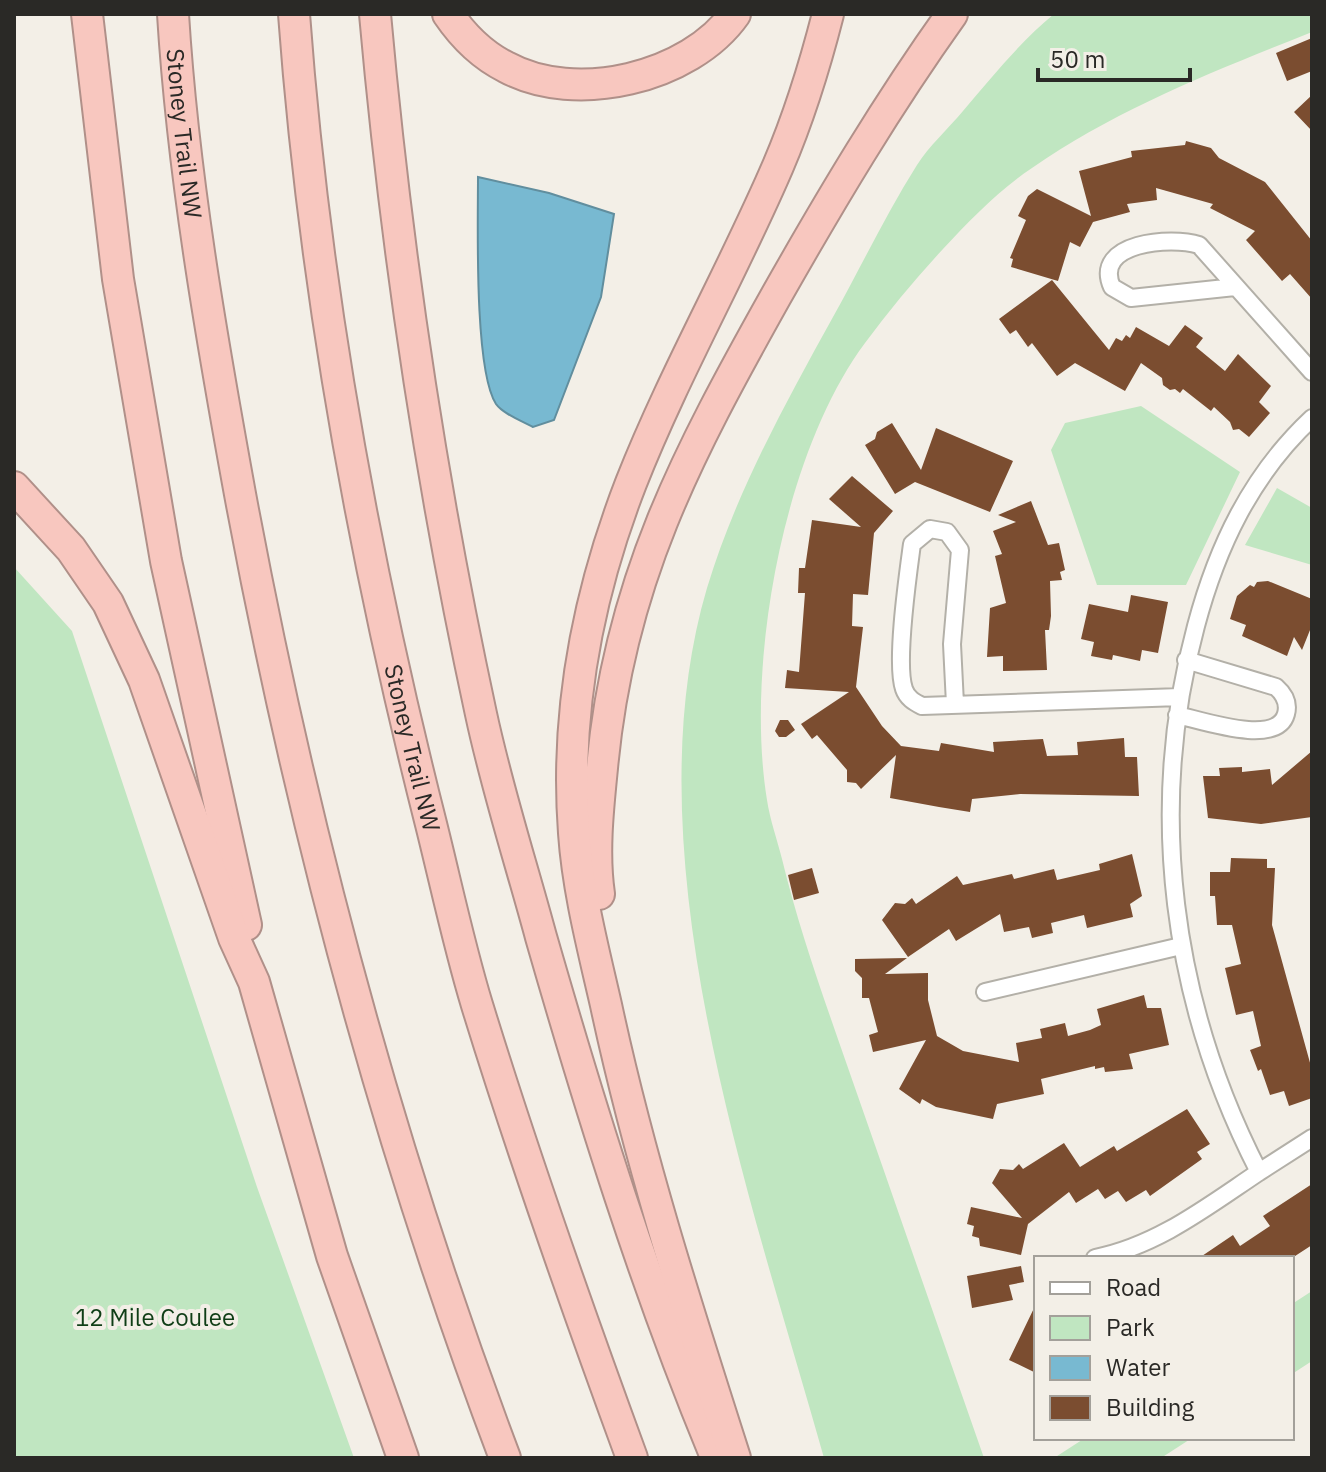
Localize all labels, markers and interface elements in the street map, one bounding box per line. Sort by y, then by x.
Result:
scale bar [1038,32,1190,82]
text: 50 m [1050,43,1105,75]
street label: Stoney Trail NW [159,47,210,220]
street label: Stoney Trail NW [377,661,448,835]
legend [1034,1256,1294,1440]
text: Road [1106,1271,1161,1303]
park label: 12 Mile Coulee [75,1301,235,1333]
text: Park [1106,1311,1155,1343]
text: Water [1106,1351,1170,1383]
text: Building [1106,1391,1194,1423]

